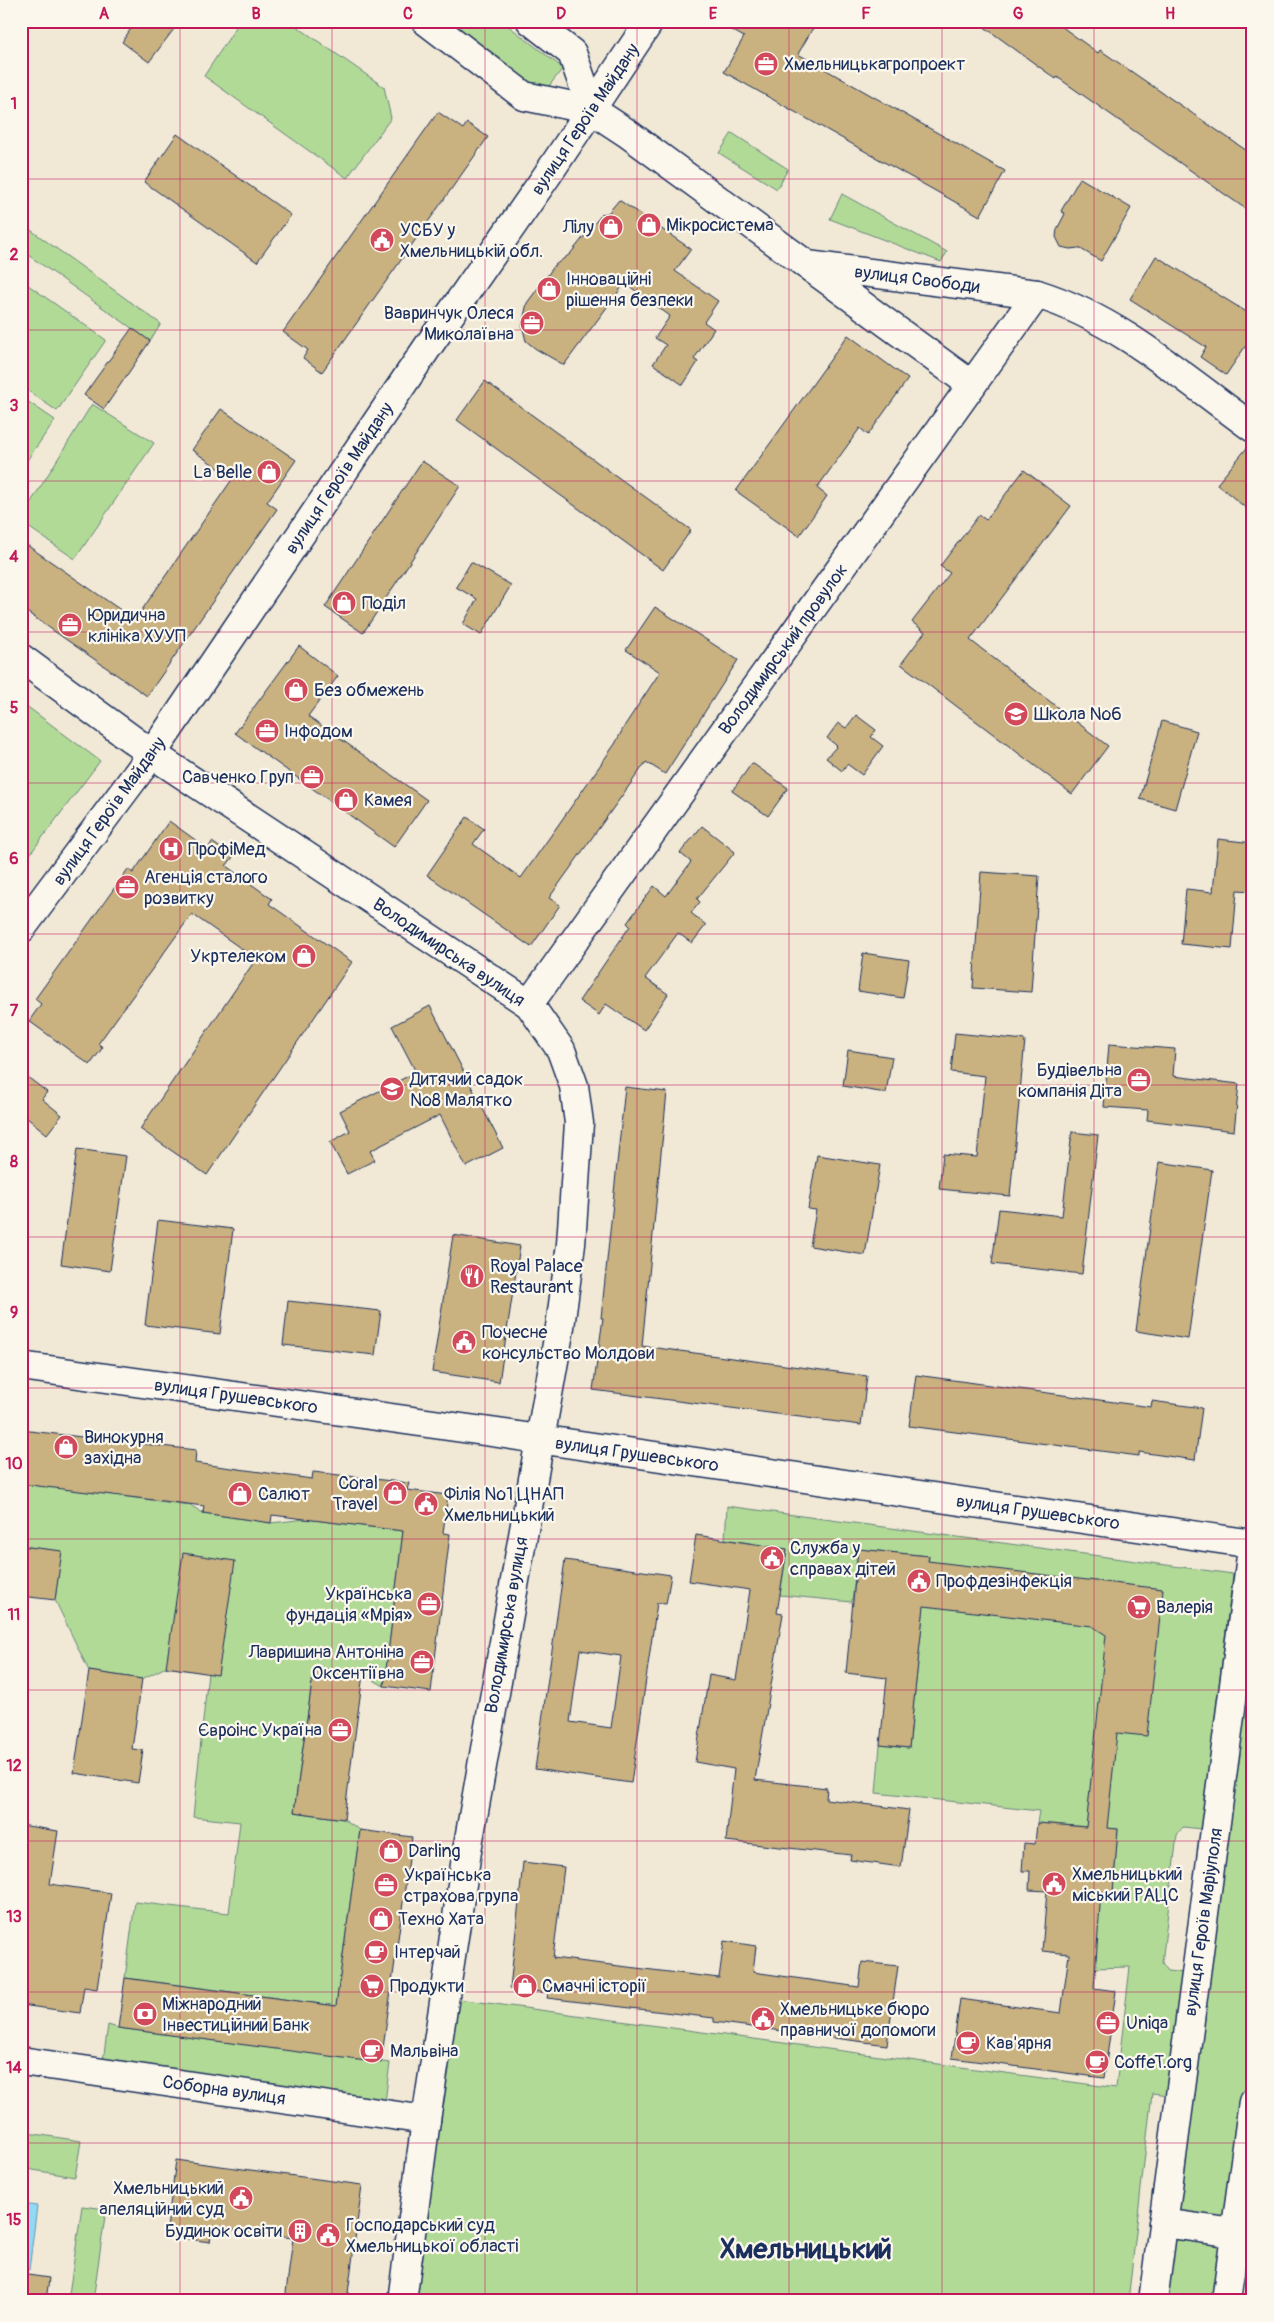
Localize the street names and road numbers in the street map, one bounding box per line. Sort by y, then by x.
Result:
street label: вулиця Героїв Майдану [526,39,645,200]
street label: вулиця Свободи [853,260,981,299]
street label: вулиця Героїв Майдану [280,398,399,559]
street label: Володимирський провулок [714,559,853,739]
street label: вулиця Героїв Майдану [48,732,171,890]
street label: Володимирська вулиця [368,893,529,1012]
street label: вулиця Грушевського [153,1374,320,1419]
street label: вулиця Грушевського [554,1432,721,1477]
street label: вулиця Грушевського [955,1490,1122,1535]
street label: Володимирська вулиця [480,1535,533,1715]
street label: вулиця Героїв Маріуполя [1179,1827,1228,2018]
street label: Соборна вулиця [161,2070,287,2111]

